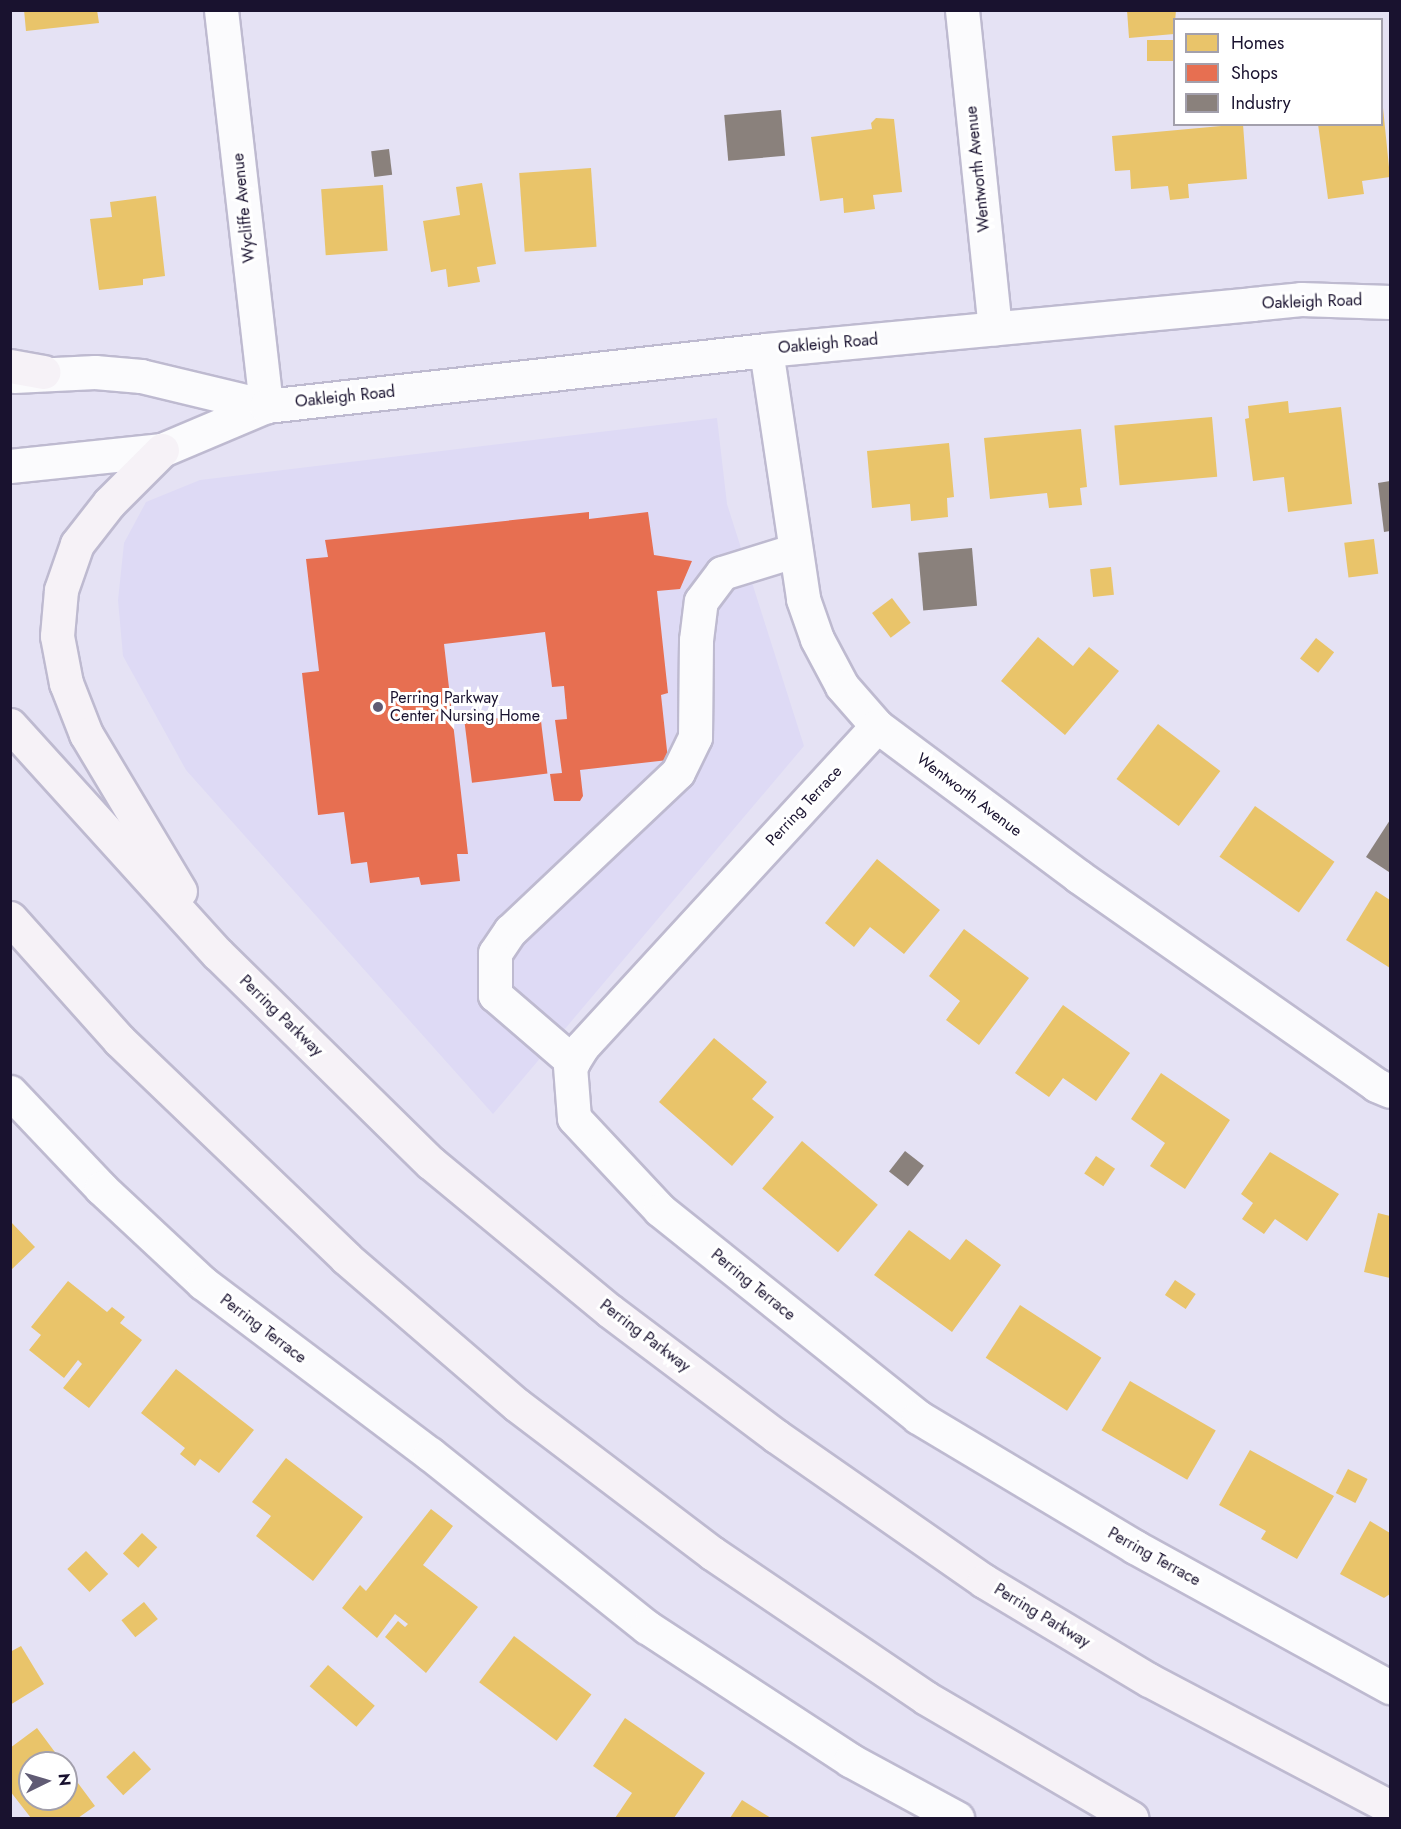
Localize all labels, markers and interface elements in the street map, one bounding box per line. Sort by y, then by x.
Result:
legend [1173,18,1383,126]
text: Homes [1231,30,1284,56]
text: Shops [1231,60,1278,86]
text: Industry [1231,90,1291,116]
street label: Wentworth Avenue [962,105,994,233]
street label: Wycliffe Avenue [229,152,259,264]
street label: Oakleigh Road [1262,291,1362,313]
street label: Oakleigh Road [777,330,879,358]
street label: Oakleigh Road [294,382,396,412]
place label: Perring Parkway Center Nursing Home [390,688,540,726]
marker: Perring Parkway Center Nursing Home [371,700,385,714]
street label: Wentworth Avenue [913,749,1025,841]
street label: Perring Terrace [762,762,846,850]
street label: Perring Parkway [235,971,327,1061]
street label: Perring Terrace [707,1245,799,1325]
street label: Perring Terrace [216,1290,310,1368]
street label: Perring Parkway [596,1296,694,1376]
street label: Perring Terrace [1104,1524,1204,1590]
street label: Perring Parkway [991,1580,1093,1652]
north arrow [18,1751,78,1811]
text: N [52,1772,76,1787]

